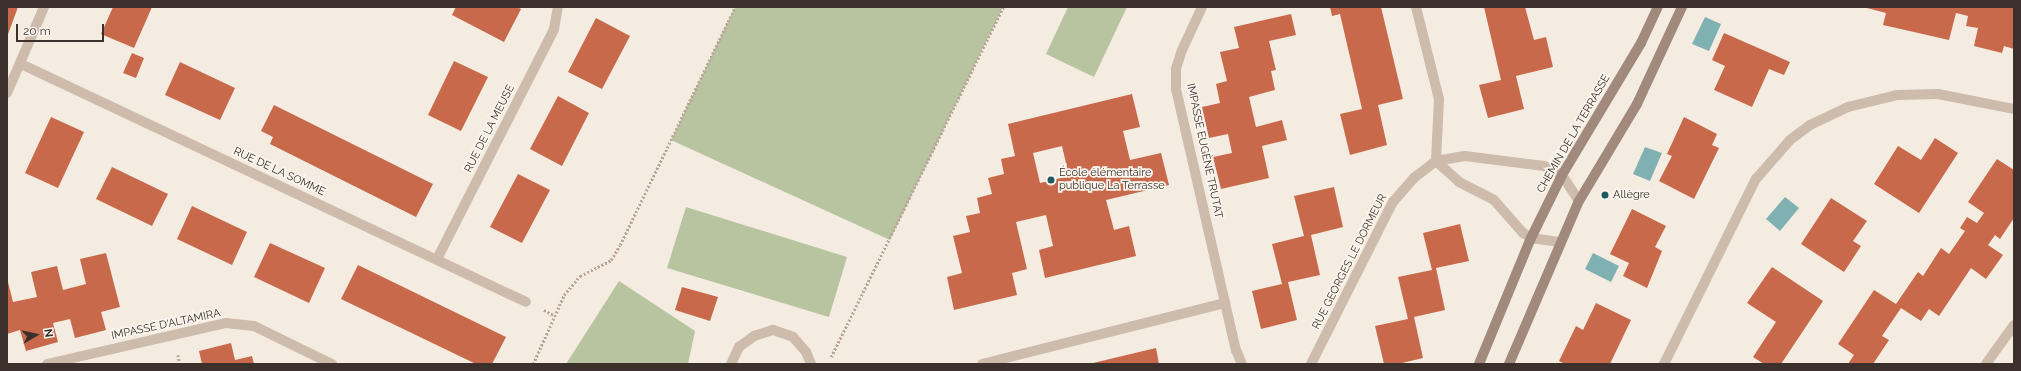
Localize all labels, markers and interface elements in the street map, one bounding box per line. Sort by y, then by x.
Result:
scale bar [18,16,106,42]
text: 20 m [23,24,51,38]
street label: CHEMIN DE LA TERRASSE [1534,72,1614,196]
street label: IMPASSE EUGÈNE TRUTAT [1183,82,1225,220]
street label: RUE DE LA MEUSE [462,83,518,175]
street label: RUE DE LA SOMME [231,145,327,199]
place label: École élémentaire publique La Terrasse [1059,167,1165,193]
marker: École élémentaire publique La Terrasse [1046,175,1056,185]
place label: Allègre [1613,188,1650,202]
marker: Allègre [1600,190,1610,200]
street label: RUE GEORGES LE DORMEUR [1310,192,1390,332]
street label: IMPASSE D'ALTAMIRA [110,307,222,343]
north arrow [16,315,56,355]
text: N [41,328,55,338]

